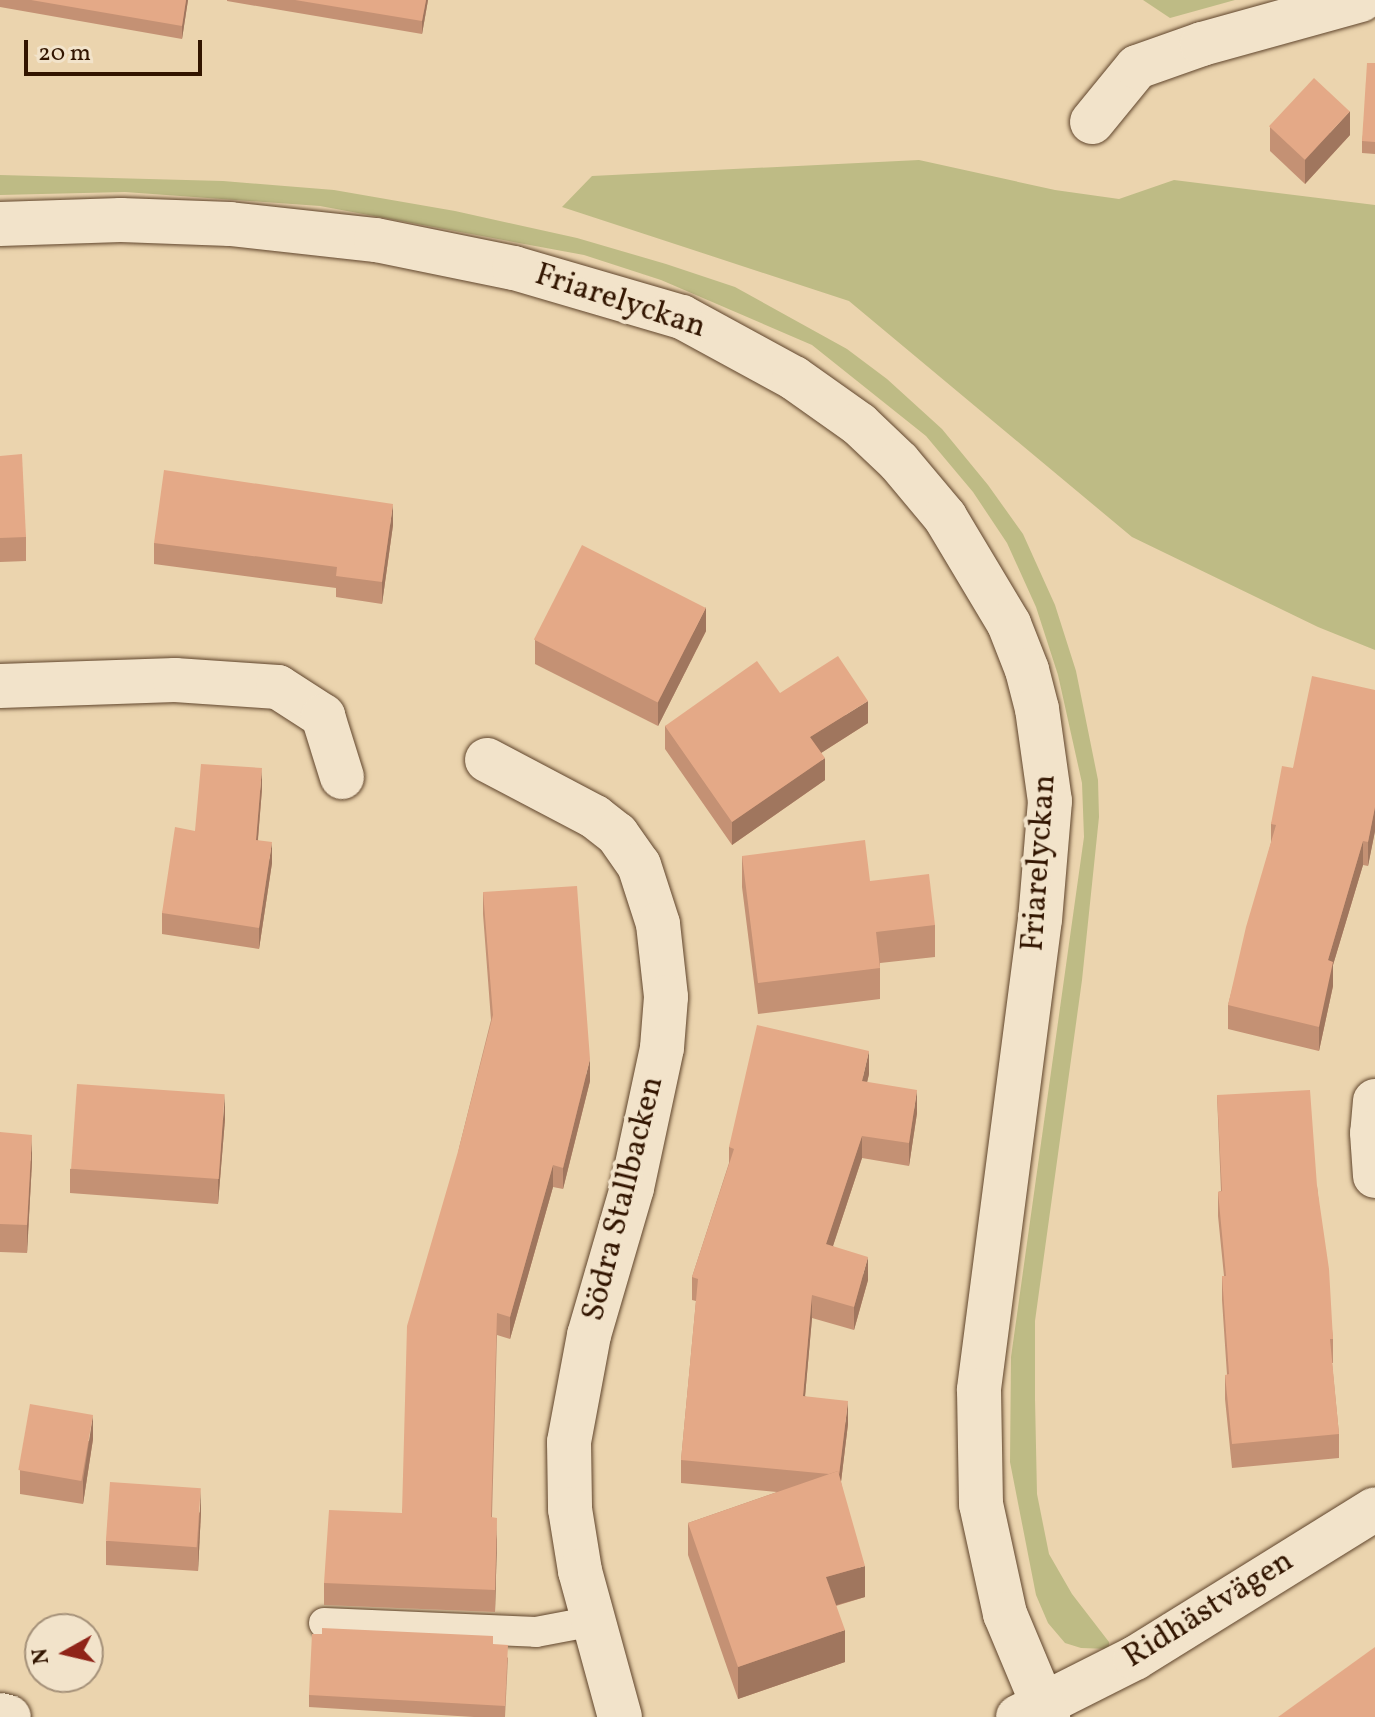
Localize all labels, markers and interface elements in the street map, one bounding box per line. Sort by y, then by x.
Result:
scale bar [28,24,206,74]
text: 20 m [38,37,91,71]
street label: Friarelyckan [530,256,710,348]
street label: Friarelyckan [1015,773,1065,953]
street label: Södra Stallbacken [575,1073,673,1325]
street label: Ridhästvägen [1117,1543,1301,1677]
north arrow [24,1613,104,1693]
text: N [25,1646,58,1666]

